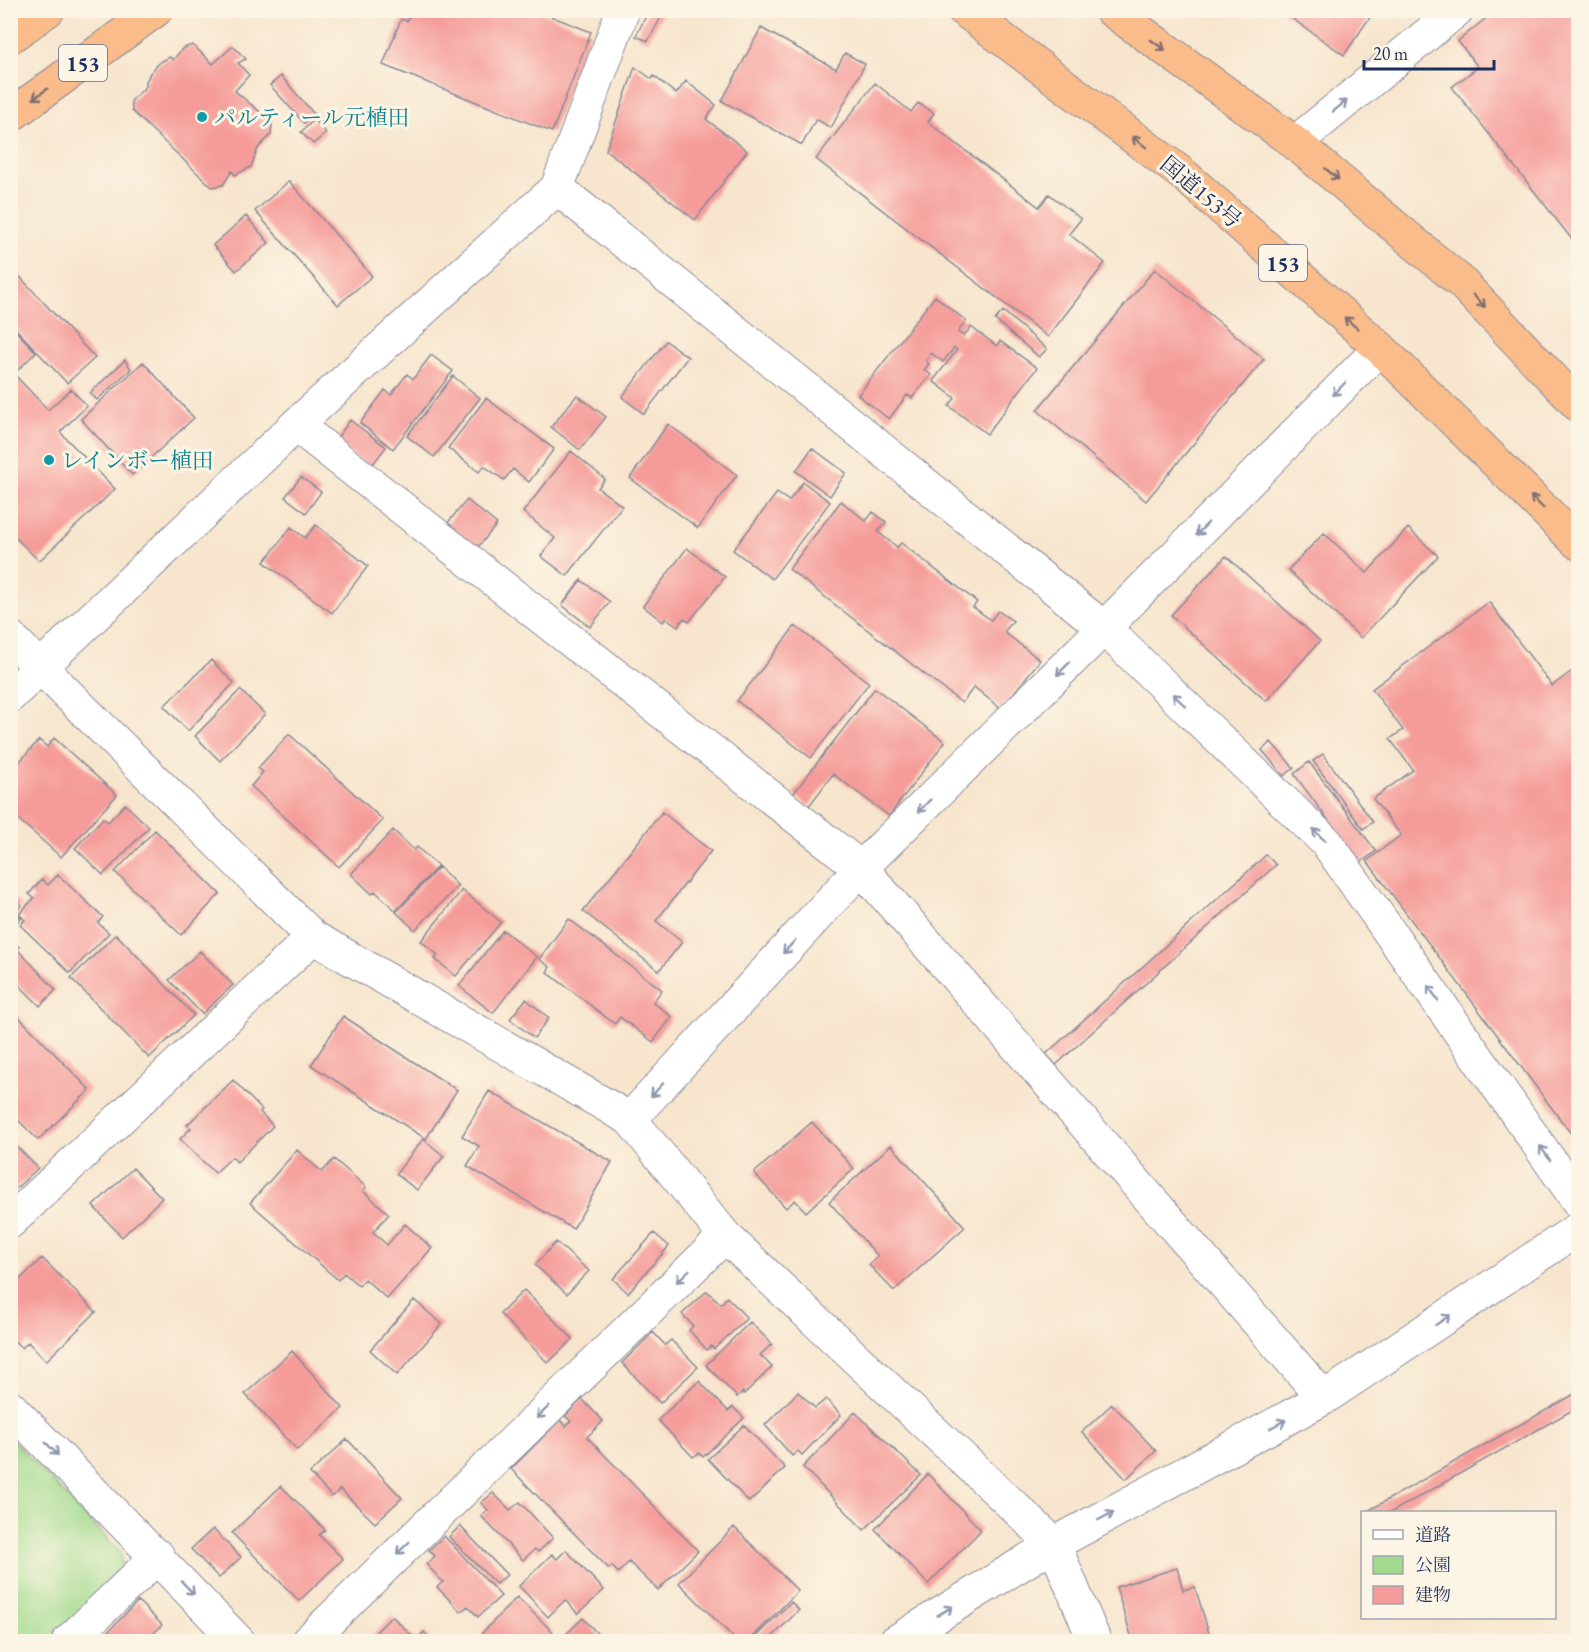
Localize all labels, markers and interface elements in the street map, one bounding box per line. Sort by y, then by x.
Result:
scale bar [1364,33,1494,71]
one-way arrow [1150,39,1166,51]
text: 20 m [1373,42,1408,65]
road number: 153 [59,45,107,81]
one-way arrow [33,88,49,100]
one-way arrow [1332,99,1348,112]
place label: パルティール元植田 [214,103,410,132]
marker: パルティール元植田 [195,110,209,124]
one-way arrow [1132,135,1148,148]
street label: 国道153号 [1154,149,1248,235]
one-way arrow [1324,167,1340,180]
road number: 153 [1259,245,1307,281]
one-way arrow [1472,293,1486,308]
one-way arrow [1344,316,1359,330]
one-way arrow [1331,382,1346,397]
place label: レインボー植田 [61,446,214,475]
marker: レインボー植田 [42,453,56,467]
one-way arrow [1529,495,1544,509]
one-way arrow [1195,521,1209,536]
one-way arrow [1055,662,1070,676]
one-way arrow [1171,692,1186,707]
one-way arrow [917,799,932,813]
one-way arrow [1311,828,1326,843]
one-way arrow [782,939,796,954]
one-way arrow [1427,985,1439,1002]
one-way arrow [650,1082,664,1097]
one-way arrow [1539,1145,1551,1161]
one-way arrow [676,1269,691,1284]
one-way arrow [1434,1314,1450,1326]
one-way arrow [536,1405,551,1419]
one-way arrow [1268,1418,1286,1429]
one-way arrow [44,1441,59,1456]
one-way arrow [1097,1510,1114,1522]
legend [1361,1511,1556,1619]
text: 道路 [1415,1523,1451,1546]
one-way arrow [396,1540,411,1555]
text: 公園 [1415,1553,1451,1576]
one-way arrow [181,1580,195,1595]
text: 建物 [1415,1583,1451,1606]
one-way arrow [936,1605,953,1617]

